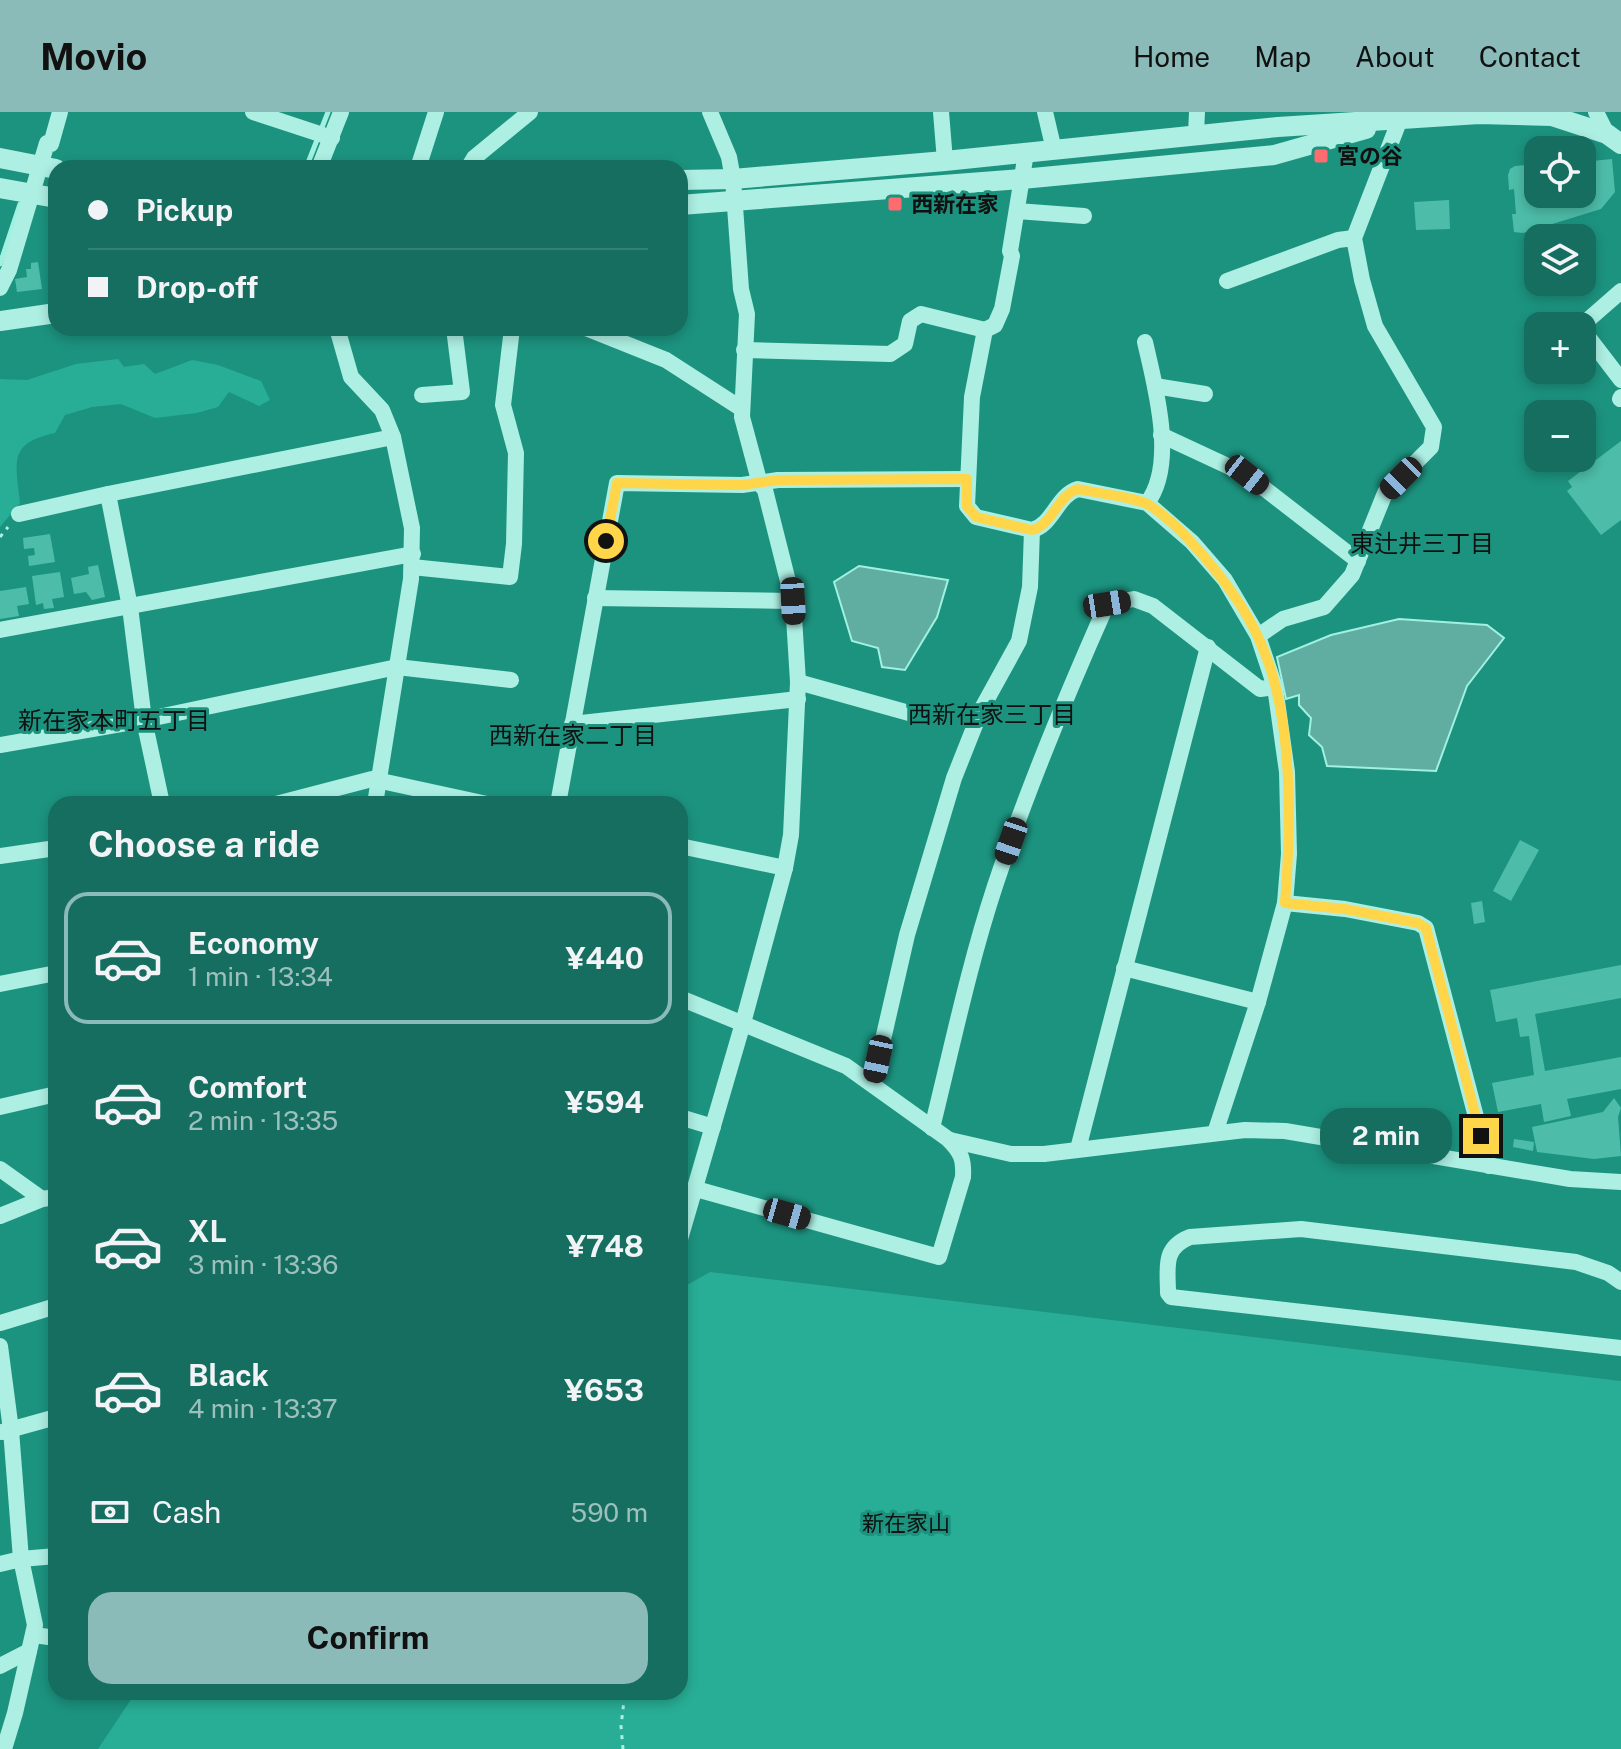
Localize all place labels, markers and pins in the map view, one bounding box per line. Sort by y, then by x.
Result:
place label: 宮の谷 [1337,143,1403,169]
marker: 宮の谷 [1312,147,1330,165]
place label: 西新在家 [911,191,999,217]
marker: 西新在家 [886,195,904,213]

